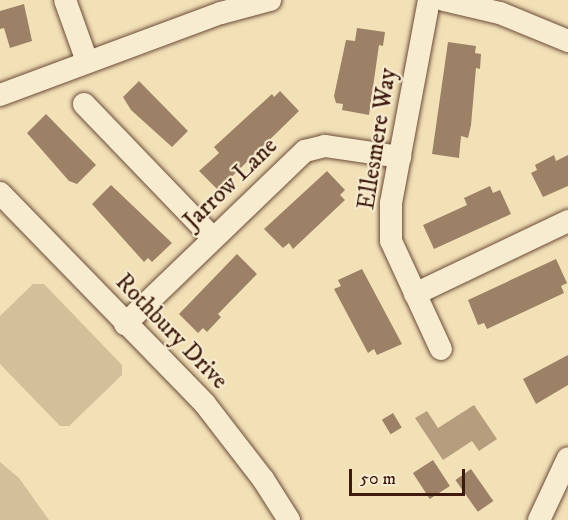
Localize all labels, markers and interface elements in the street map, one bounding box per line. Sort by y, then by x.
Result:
street label: Ellesmere Way [353,66,403,212]
street label: Jarrow Lane [178,132,284,236]
street label: Rothbury Drive [109,268,233,396]
scale bar [352,457,468,495]
text: 50 m [360,468,396,490]

